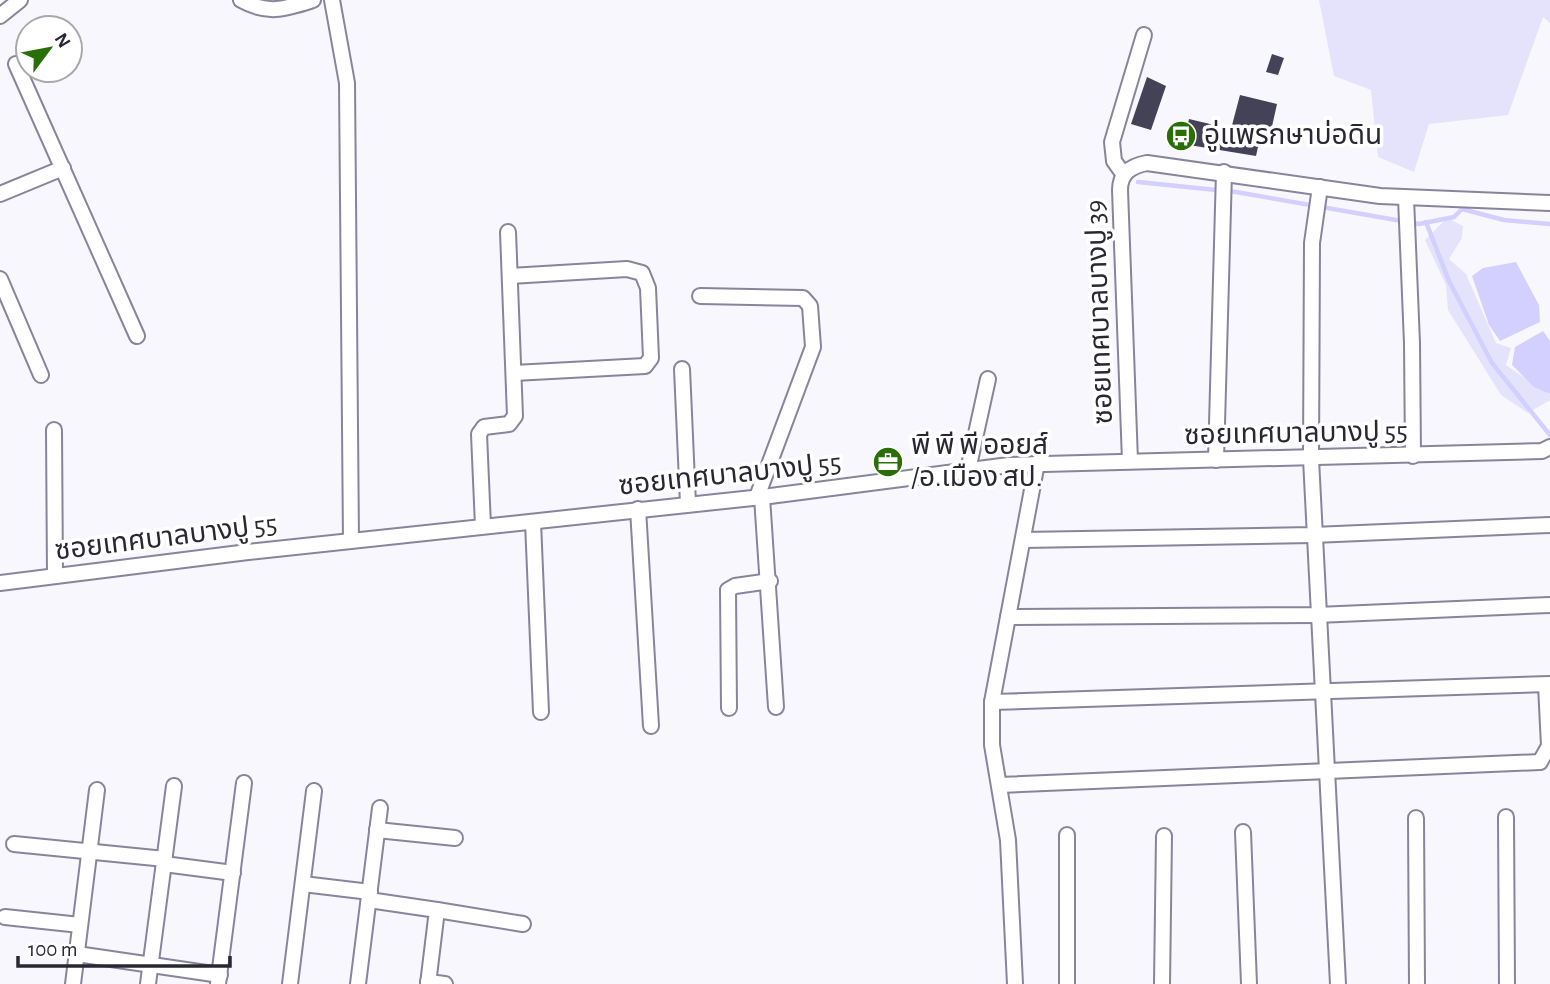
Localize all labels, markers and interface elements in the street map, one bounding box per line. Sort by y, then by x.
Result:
north arrow [14,14,84,84]
text: N [51,30,74,51]
bus stop icon: อู่แพรกษาบ่อดิน [1164,119,1198,153]
place label: อู่แพรกษาบ่อดิน [1204,119,1382,152]
street label: ซอยเทศบาลบางปู 39 [1082,199,1120,425]
street label: ซอยเทศบาลบางปู 55 [1184,418,1408,452]
place label: พี พี พี ออยส์ /อ.เมือง สป. [911,431,1048,492]
office icon: พี พี พี ออยส์ /อ.เมือง สป. [871,445,905,479]
street label: ซอยเทศบาลบางปู 55 [617,449,843,503]
street label: ซอยเทศบาลบางปู 55 [53,510,279,568]
scale bar [18,925,229,969]
text: 100 m [28,939,78,960]

